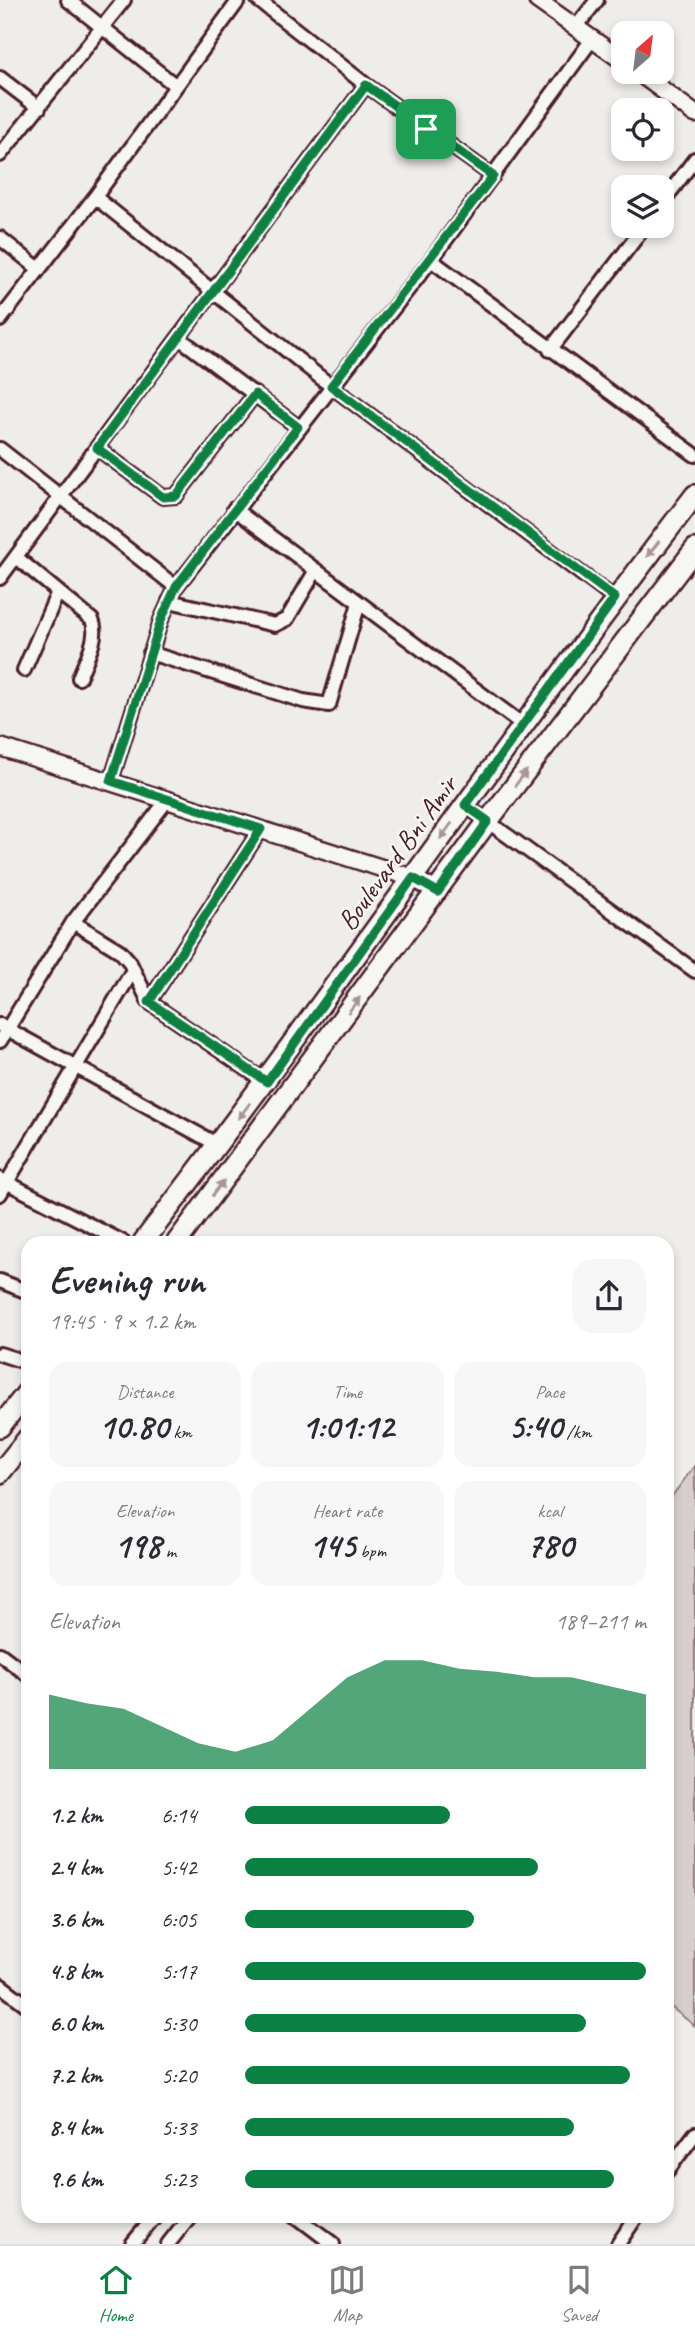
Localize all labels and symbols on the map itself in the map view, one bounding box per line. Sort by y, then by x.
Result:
north arrow [611,21,674,84]
pin [396,99,456,159]
one-way arrow [647,540,661,558]
street label: Boulevard Bni Amir [329,767,466,937]
one-way arrow [513,769,528,787]
one-way arrow [439,822,453,840]
one-way arrow [347,996,361,1014]
one-way arrow [236,1102,251,1120]
one-way arrow [211,1179,225,1197]

